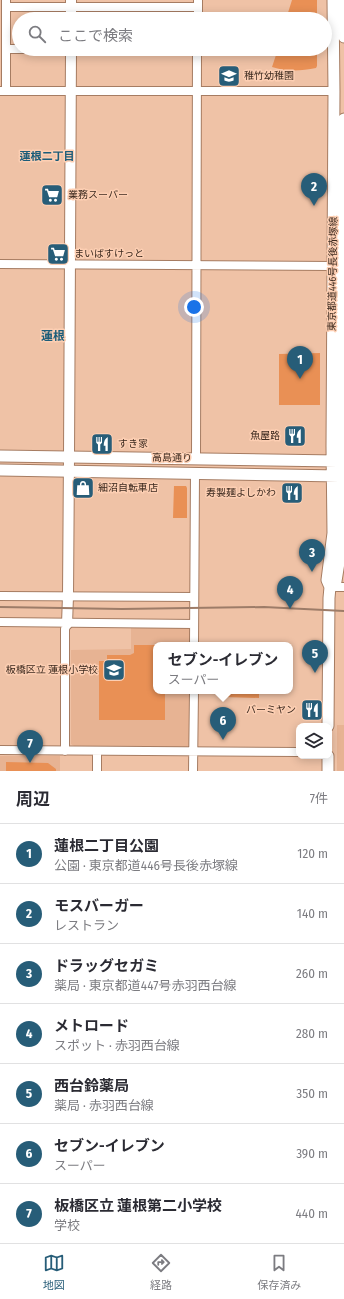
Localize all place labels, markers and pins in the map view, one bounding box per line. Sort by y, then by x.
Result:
school or university icon: 稚竹幼稚園 [216,63,242,89]
place label: 稚竹幼稚園 [244,70,294,82]
pin: 2 [301,173,327,206]
supermarket icon: 業務スーパー [39,182,65,208]
place label: 業務スーパー [68,189,128,201]
supermarket icon: まいばすけっと [45,241,71,267]
place label: まいばすけっと [74,248,144,260]
pin: 1 [287,346,313,379]
restaurant icon: 魚屋路 [282,423,308,449]
place label: 魚屋路 [250,430,280,442]
restaurant icon: すき家 [89,431,115,457]
place label: すき家 [118,438,148,450]
shop icon: 細沼自転車店 [70,475,96,501]
restaurant icon: 寿製麺よしかわ [279,480,305,506]
place label: 細沼自転車店 [98,482,158,494]
place label: 寿製麺よしかわ [206,487,276,499]
pin: 3 [299,539,325,572]
pin: 4 [277,576,303,609]
pin: 5 [302,640,328,673]
school or university icon: 板橋区立 蓮根小学校 [101,657,127,683]
place label: 板橋区立 蓮根小学校 [6,664,98,676]
restaurant icon: バーミヤン [299,697,325,723]
place label: バーミヤン [246,704,296,716]
pin: 6 [210,707,236,740]
pin: 7 [17,730,43,763]

